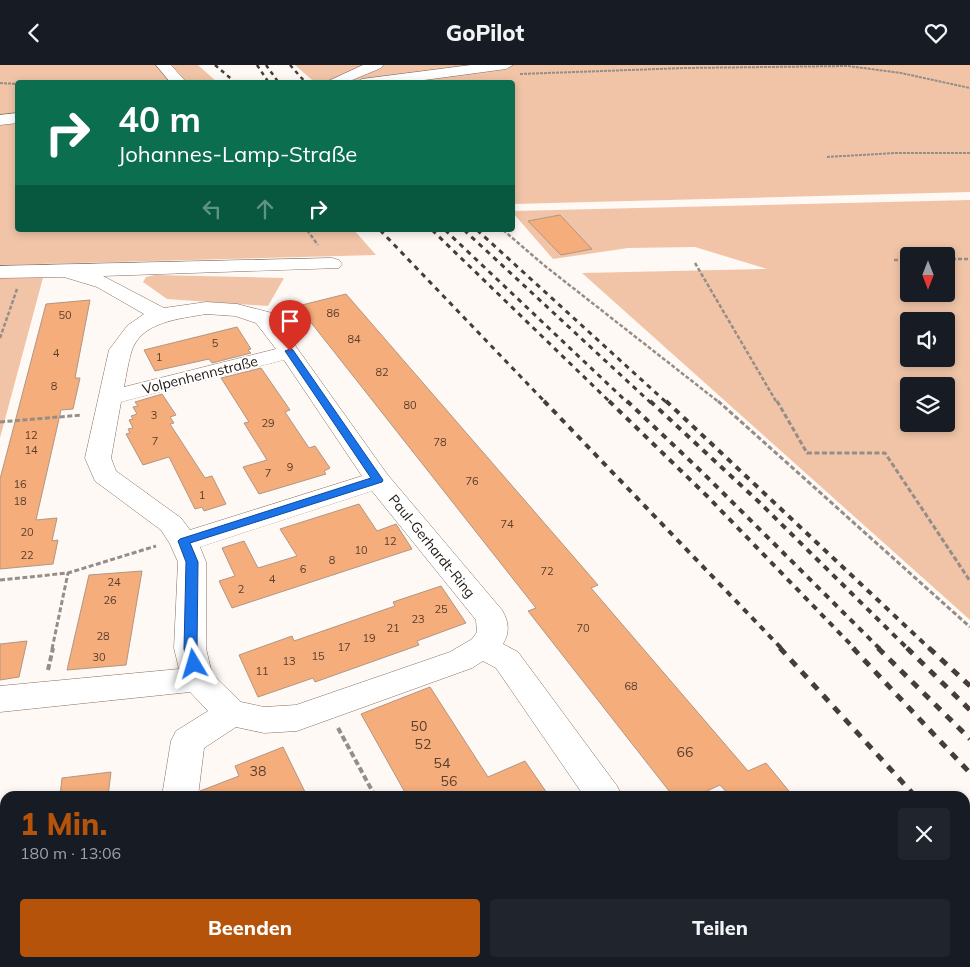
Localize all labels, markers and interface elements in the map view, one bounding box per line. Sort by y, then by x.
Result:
icon: back [20,19,48,47]
text: GoPilot [446,19,524,47]
icon: heart [922,19,950,47]
text: 40 m [118,97,201,141]
icon: right [35,100,100,165]
text: Johannes-Lamp-Straße [118,140,357,168]
icon: left [198,195,226,223]
icon: ahead [251,195,279,223]
icon: right [304,195,332,223]
north arrow [900,247,955,303]
map controls [900,247,955,432]
pin [269,300,311,351]
house number: 86 [326,306,340,320]
icon: arrive [276,307,304,335]
house number: 50 [58,308,72,322]
button: sound [900,312,955,367]
house number: 84 [347,332,361,346]
house number: 5 [212,336,219,350]
house number: 4 [53,346,60,360]
house number: 1 [156,350,162,364]
street label: Volpenhennstraße [140,352,260,398]
house number: 82 [375,365,389,379]
button: layers [900,377,955,432]
house number: 8 [51,379,58,393]
house number: 80 [403,398,417,412]
house number: 3 [151,408,157,422]
house number: 29 [261,416,275,430]
house number: 12 [24,428,38,442]
house number: 7 [152,434,158,448]
house number: 78 [433,435,447,449]
house number: 14 [24,443,38,457]
house number: 9 [287,460,293,474]
house number: 7 [265,466,271,480]
house number: 76 [465,474,479,488]
house number: 16 [13,477,27,491]
house number: 1 [199,488,205,502]
street label: Paul-Gerhardt-Ring [385,491,479,601]
house number: 18 [13,494,27,508]
house number: 74 [500,517,514,531]
house number: 20 [20,525,34,539]
house number: 12 [383,534,397,548]
house number: 10 [354,543,368,557]
house number: 22 [20,548,34,562]
house number: 8 [329,553,336,567]
house number: 6 [300,562,307,576]
house number: 72 [540,564,554,578]
house number: 4 [269,572,276,586]
house number: 24 [107,575,121,589]
house number: 2 [238,582,245,596]
house number: 26 [103,593,117,607]
house number: 25 [434,602,448,616]
house number: 23 [411,612,425,626]
house number: 21 [386,621,400,635]
house number: 70 [576,621,590,635]
house number: 28 [96,629,110,643]
house number: 19 [362,631,376,645]
position arrow [167,637,219,689]
house number: 17 [337,640,351,654]
house number: 15 [311,649,325,663]
house number: 30 [92,650,106,664]
house number: 13 [282,654,296,668]
house number: 11 [255,664,269,678]
house number: 68 [624,679,638,693]
house number: 50 [411,717,427,735]
house number: 52 [415,735,431,753]
house number: 66 [677,743,693,761]
house number: 54 [434,754,451,772]
house number: 38 [250,762,266,780]
house number: 56 [441,772,457,790]
text: 1 Min. [20,805,107,843]
button: close [898,808,950,860]
text: 180 m · 13:06 [20,843,121,863]
button: Beenden [20,899,480,957]
button: Teilen [490,899,950,957]

